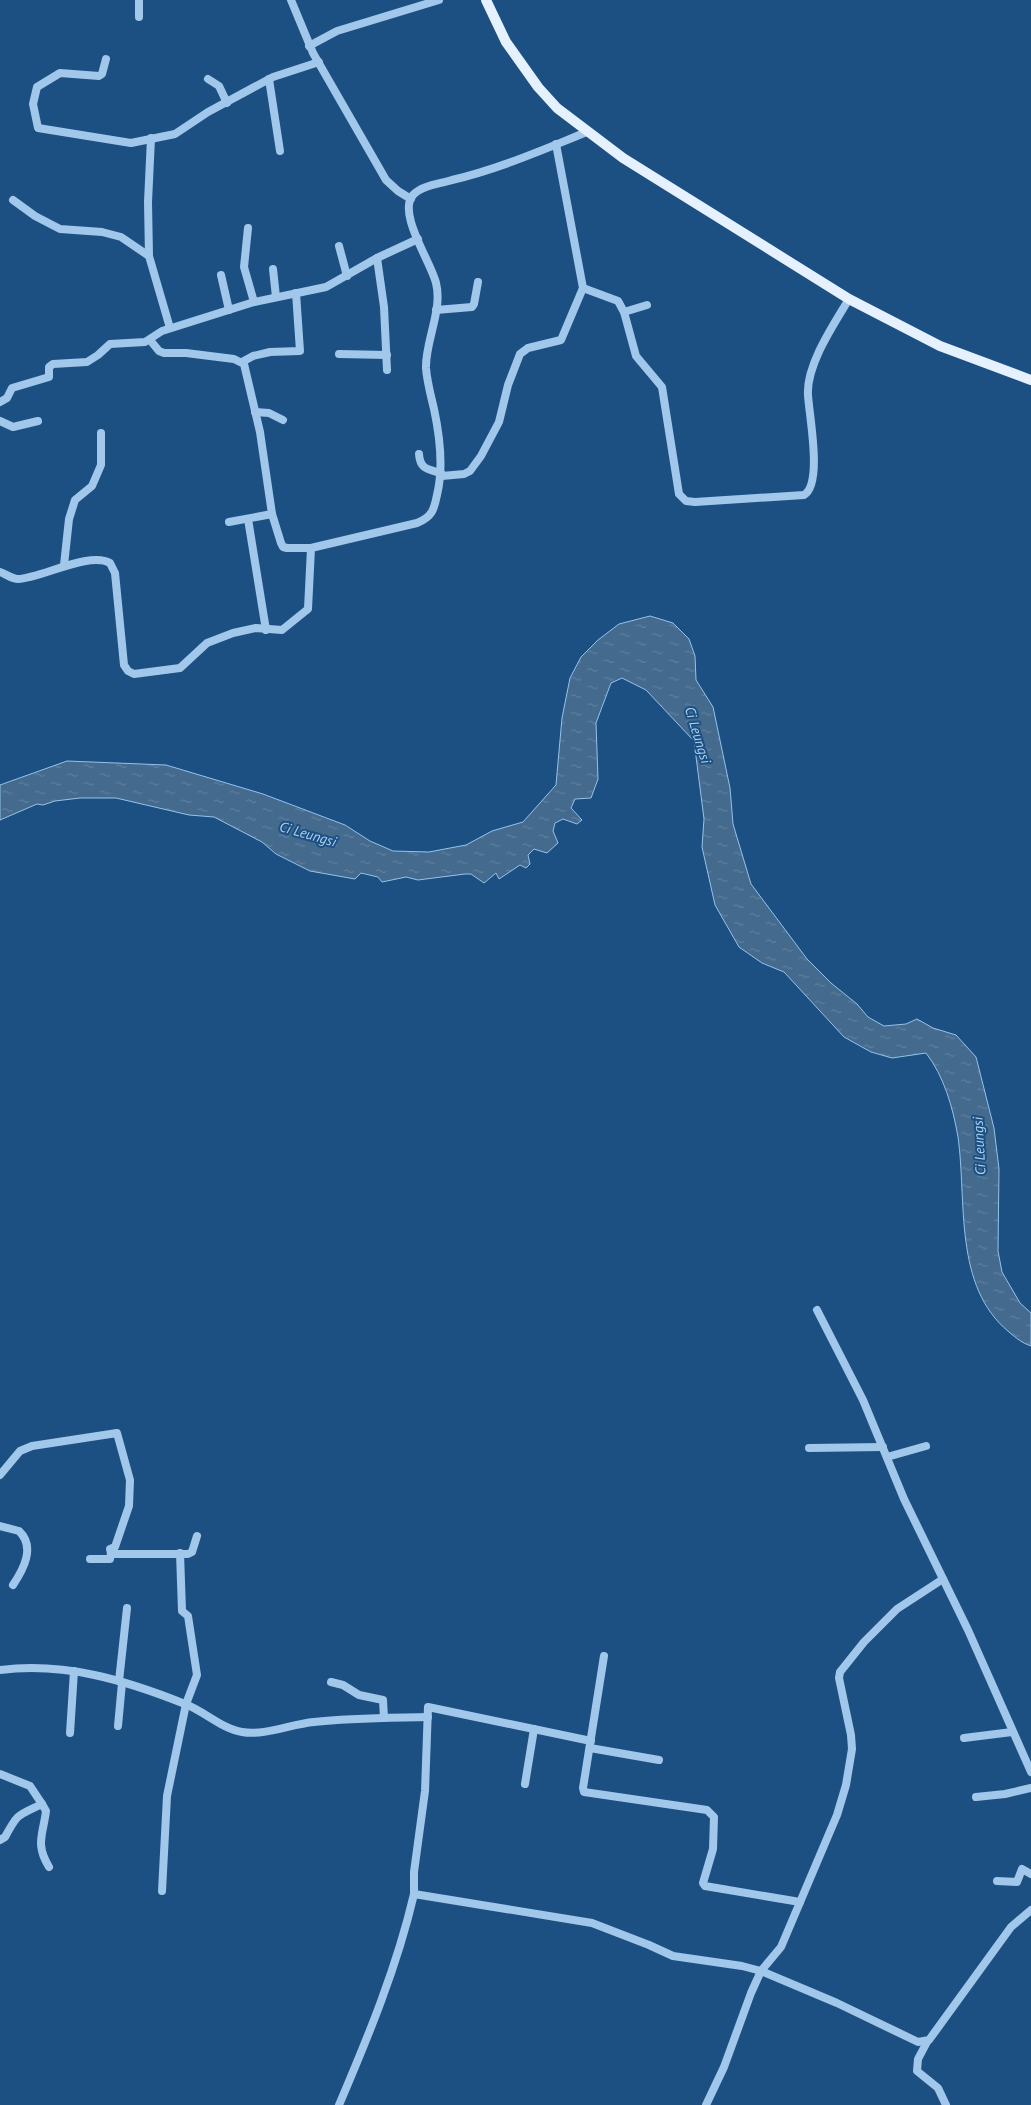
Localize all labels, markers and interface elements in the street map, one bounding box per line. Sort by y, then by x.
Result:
water label: Ci Leungsi [681,704,715,766]
water label: Ci Leungsi [277,817,339,851]
water label: Ci Leungsi [968,1116,990,1176]

